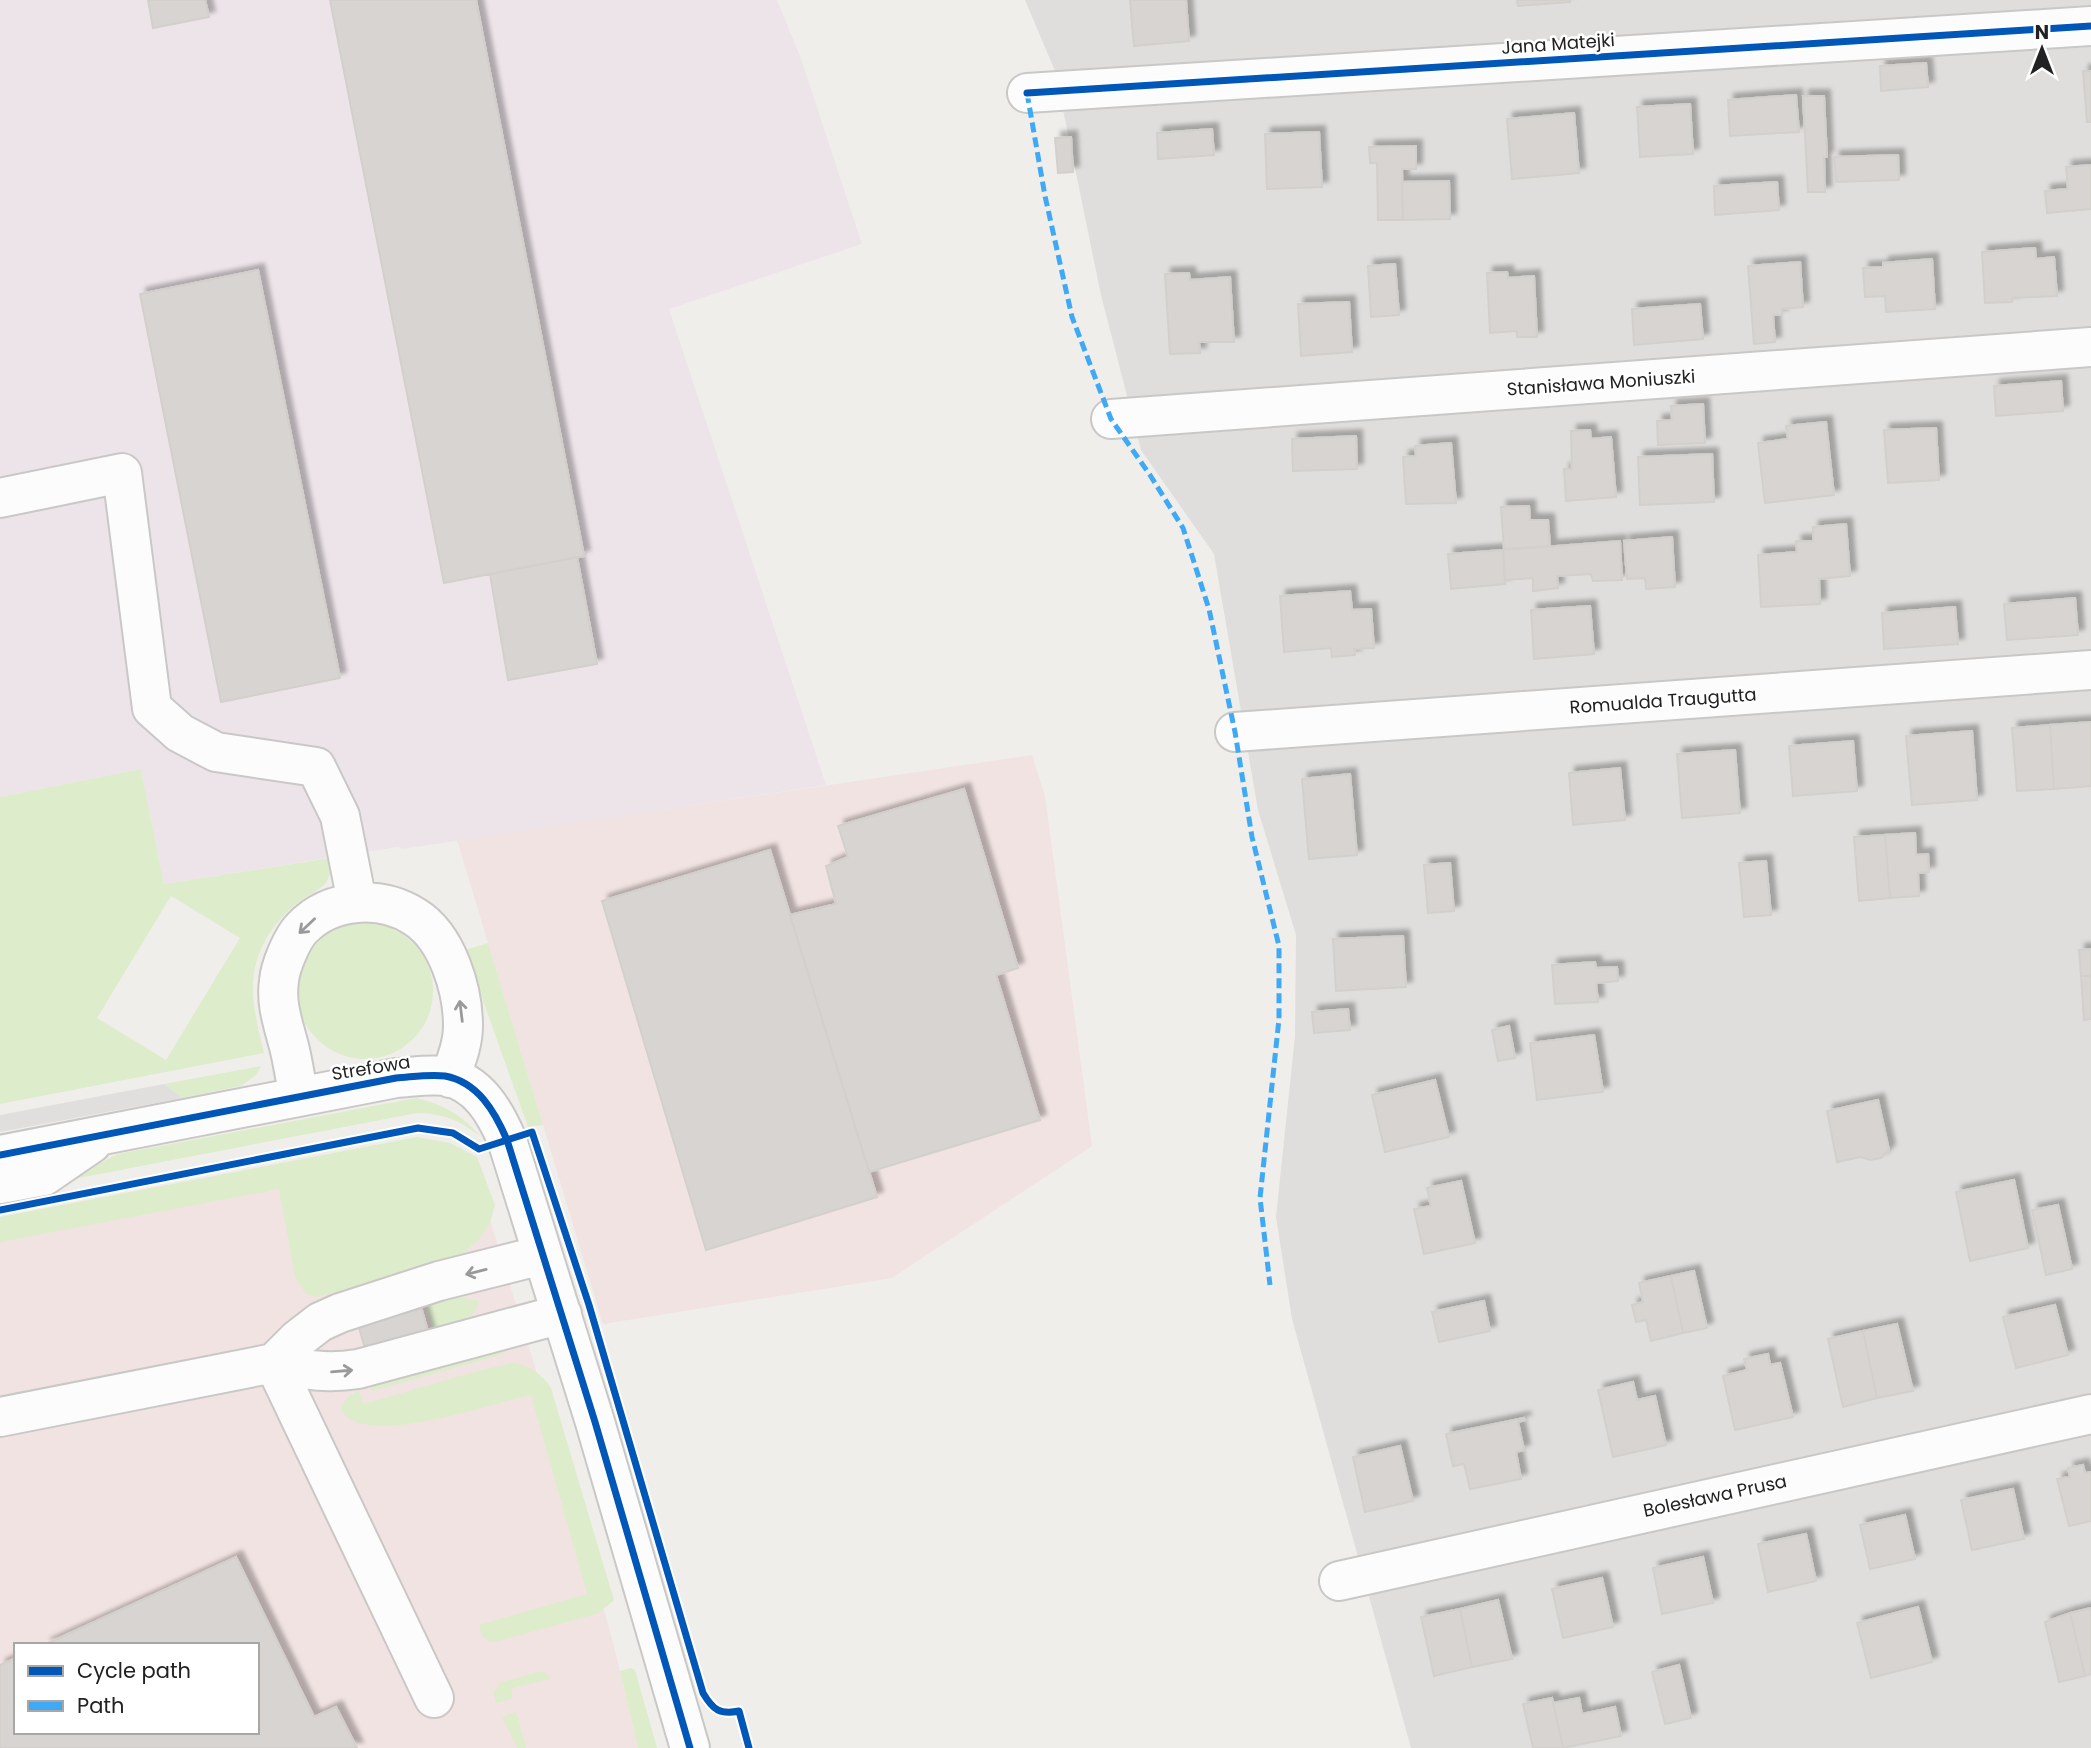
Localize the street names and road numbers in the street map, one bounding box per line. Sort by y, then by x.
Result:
street label: Jana Matejki [1500,27,1616,60]
street label: Stanisława Moniuszki [1506,363,1696,402]
street label: Romualda Traugutta [1569,681,1757,720]
street label: Strefowa [330,1049,412,1086]
street label: Bolesława Prusa [1641,1468,1789,1523]

